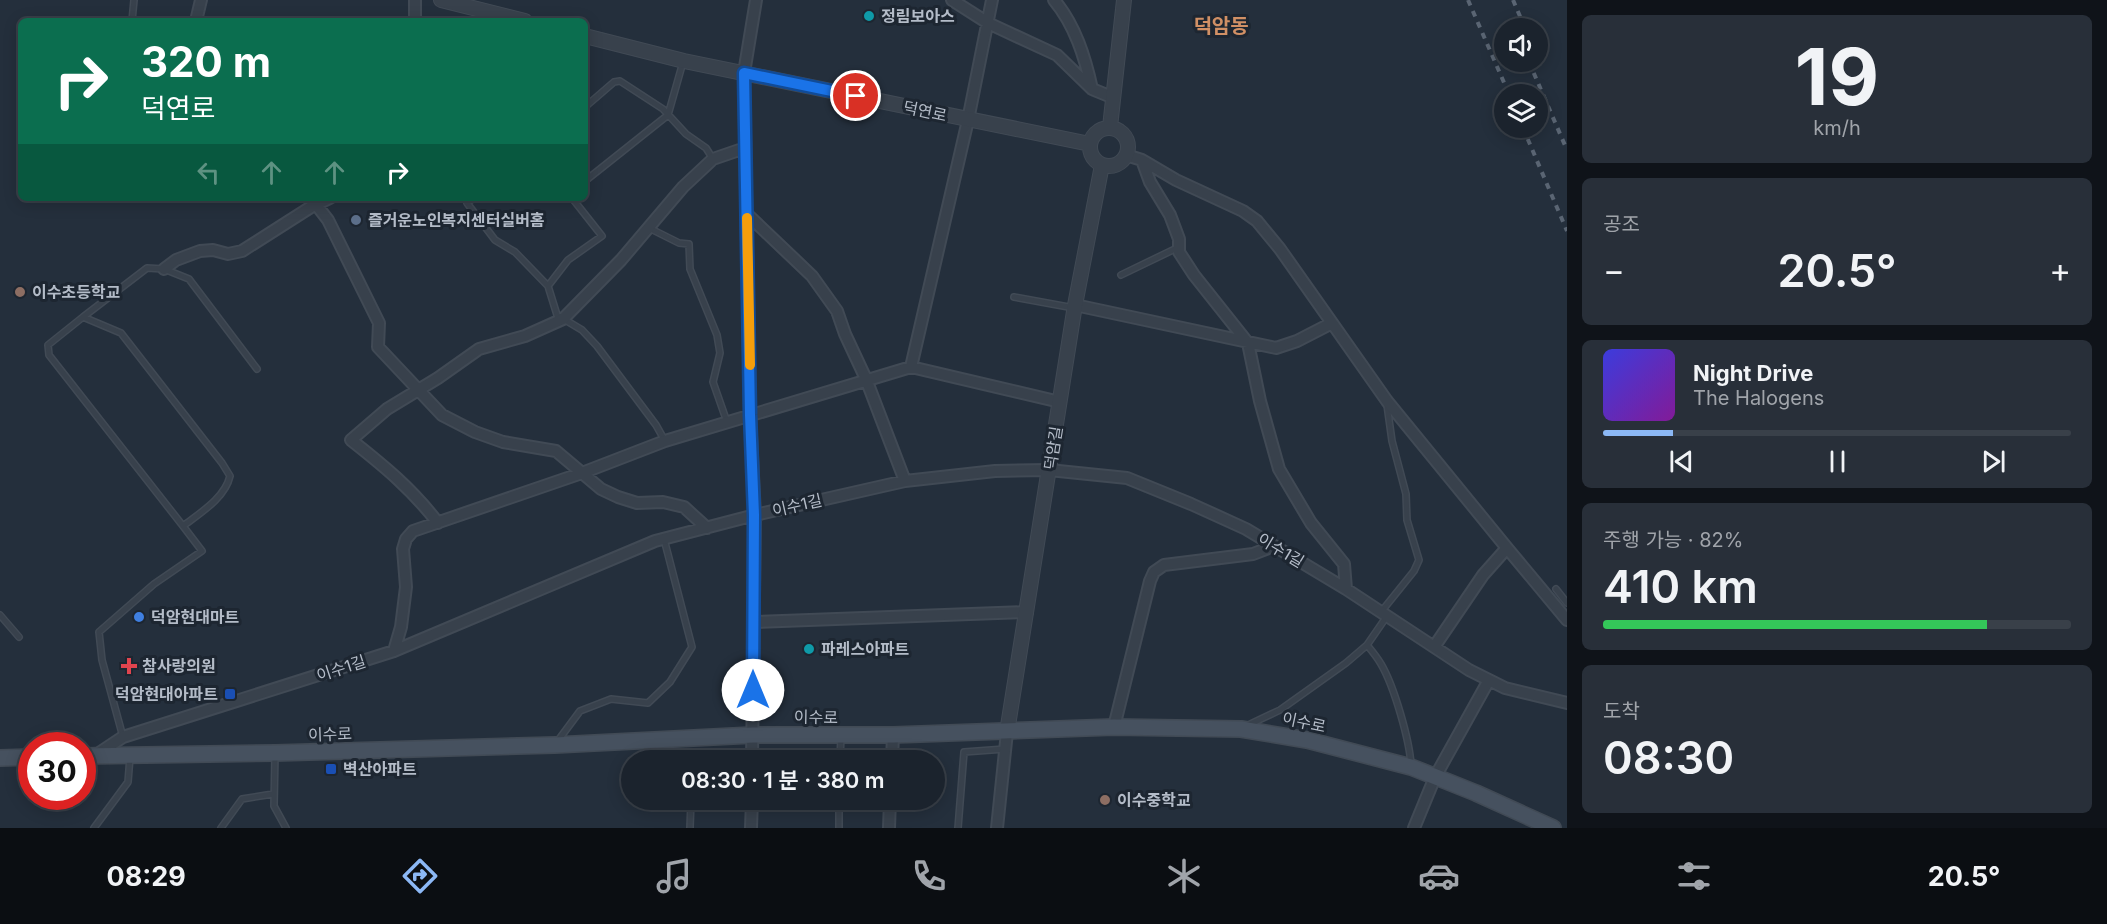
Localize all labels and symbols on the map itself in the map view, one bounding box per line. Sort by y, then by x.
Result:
place label: 정림보아스 [881,6,955,26]
marker: 정림보아스 [862,9,876,23]
district label: 덕암동 [1193,14,1249,38]
pin [830,70,881,121]
street label: 덕연로 [901,97,949,125]
place label: 즐거운노인복지센터실버홈 [368,210,545,230]
marker: 즐거운노인복지센터실버홈 [349,213,363,227]
place label: 이수초등학교 [32,282,121,302]
marker: 이수초등학교 [13,285,27,299]
street label: 덕암길 [1040,425,1066,471]
street label: 이수1길 [770,490,824,520]
street label: 이수1길 [1254,528,1308,572]
place label: 덕암현대마트 [151,607,240,627]
marker: 덕암현대마트 [132,610,146,624]
place label: 파레스아파트 [821,639,910,659]
marker: 파레스아파트 [802,642,816,656]
street label: 이수1길 [314,651,368,685]
place label: 참사랑의원 [142,656,216,676]
marker: 참사랑의원 [120,657,138,675]
position arrow [721,658,785,722]
place label: 덕암현대아파트 [115,684,218,704]
marker: 덕암현대아파트 [223,687,237,701]
street label: 이수로 [794,707,839,727]
street label: 이수로 [1280,708,1328,736]
street label: 이수로 [308,723,353,745]
speed limit sign: 30 [18,732,96,810]
place label: 벽산아파트 [343,759,417,779]
marker: 벽산아파트 [324,762,338,776]
place label: 이수중학교 [1117,790,1191,810]
marker: 이수중학교 [1098,793,1112,807]

